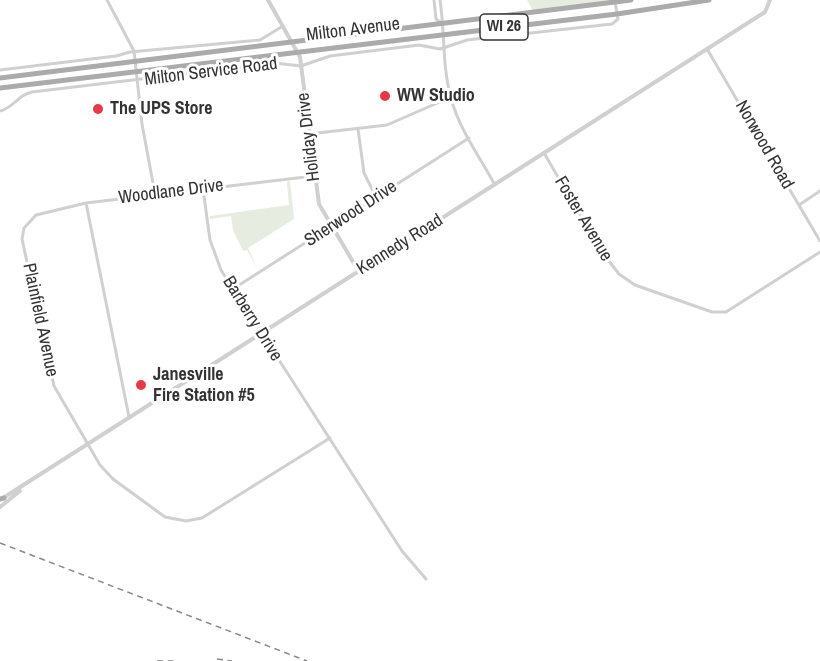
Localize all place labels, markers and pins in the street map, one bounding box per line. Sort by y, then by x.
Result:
place label: WW Studio [397,85,475,107]
marker: WW Studio [378,89,392,103]
place label: The UPS Store [110,98,213,120]
marker: The UPS Store [91,102,105,116]
place label: Janesville Fire Station #5 [153,364,255,406]
marker: Janesville Fire Station #5 [134,378,148,392]

